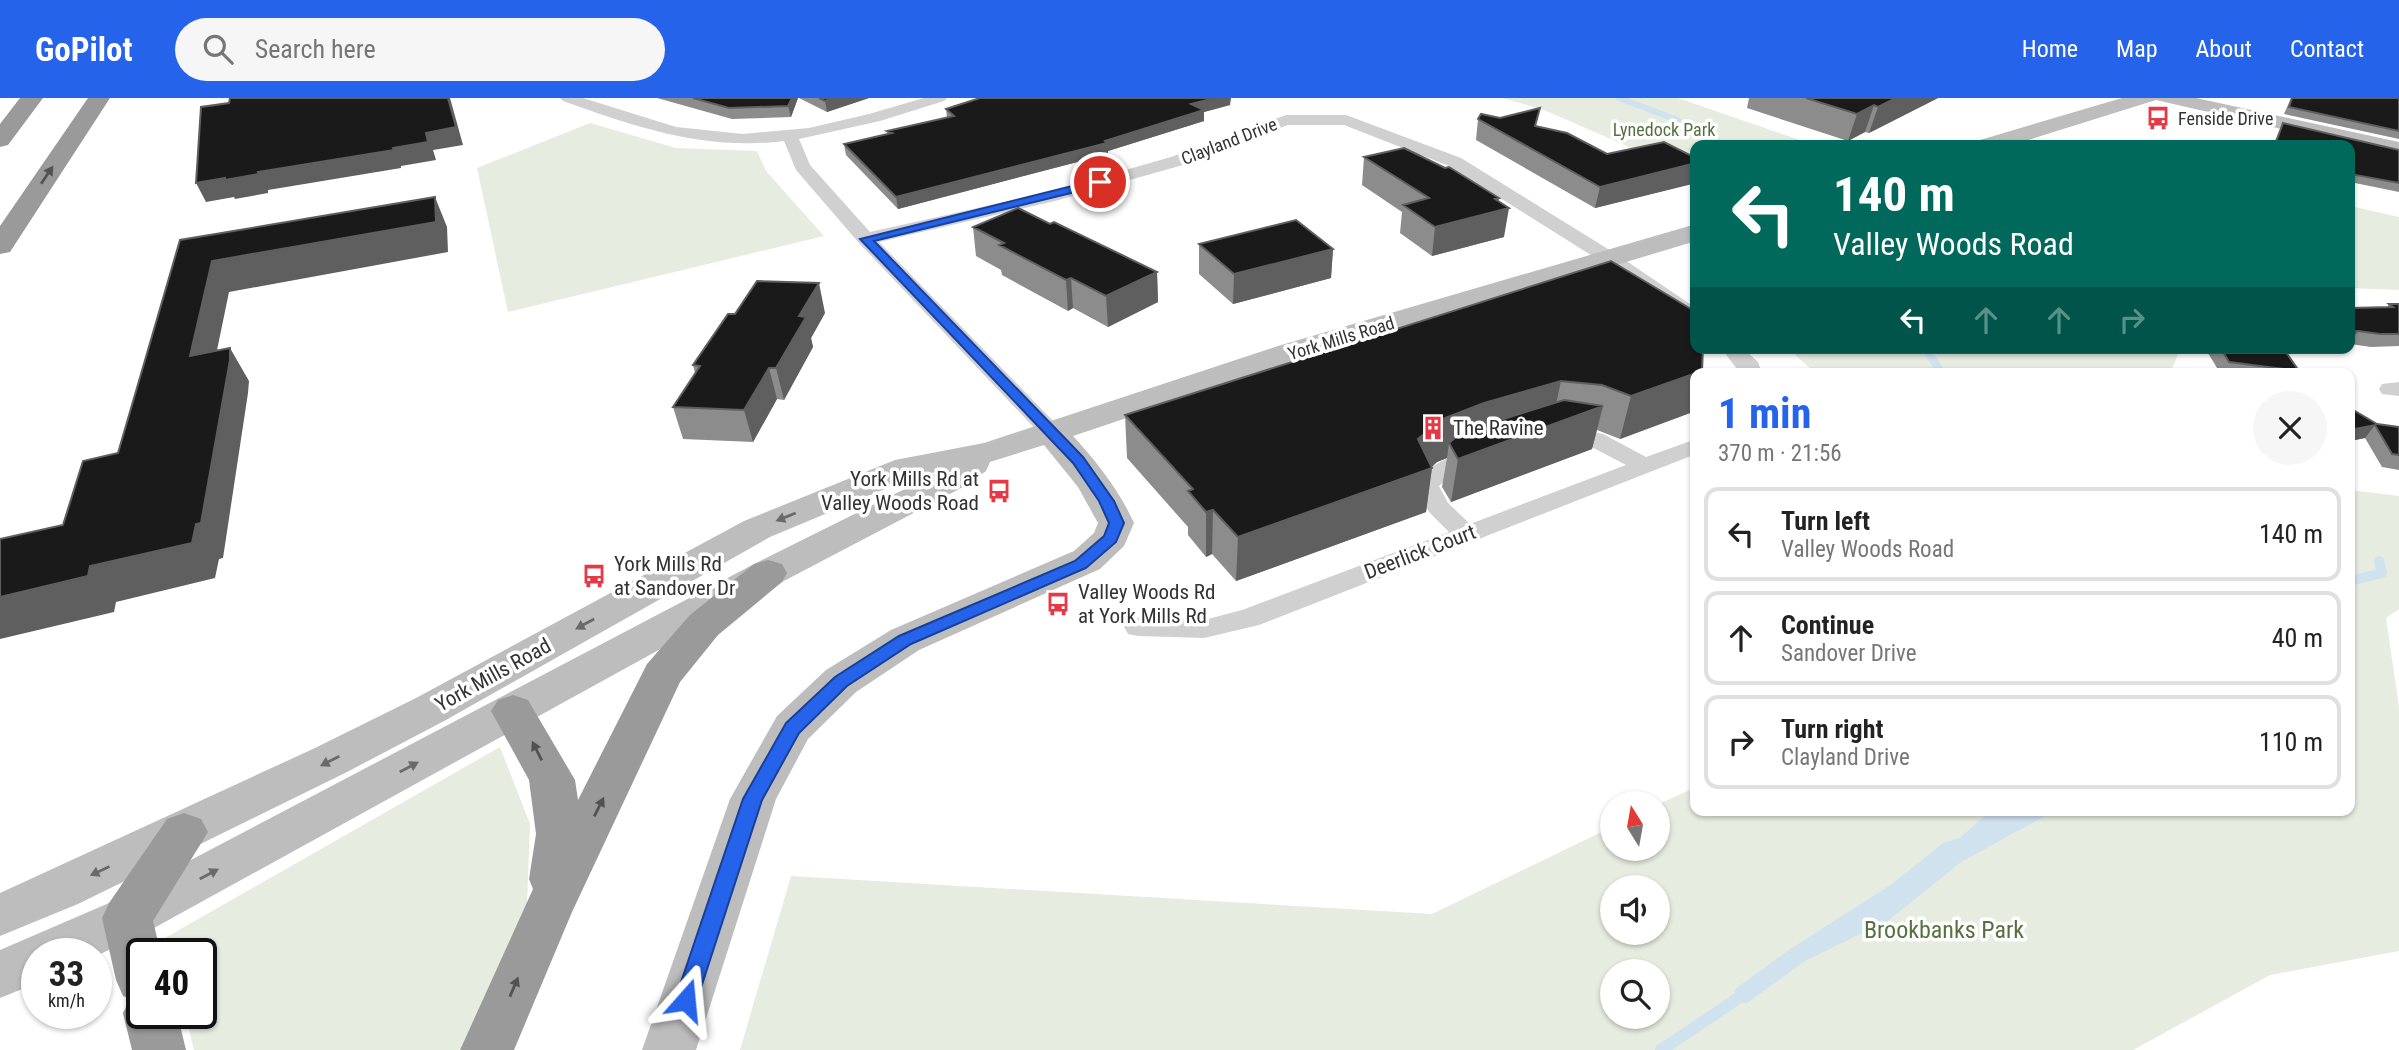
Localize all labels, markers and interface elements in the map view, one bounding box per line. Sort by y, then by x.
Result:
search box [175,18,665,81]
text: GoPilot [35,30,133,69]
icon: search [199,30,237,68]
text: Search here [255,34,376,64]
text: Home [2022,35,2078,63]
text: Map [2116,35,2158,63]
text: About [2196,35,2252,63]
text: Contact [2290,35,2364,63]
bus stop icon: Fenside Drive [2144,104,2172,132]
place label: Fenside Drive [2178,108,2273,129]
street label: Clayland Drive [1178,113,1280,169]
park label: Lynedock Park [1613,119,1715,140]
pin [1070,152,1130,212]
icon: arrive [1081,163,1119,201]
one-way arrow [40,166,53,185]
text: 140 m [1833,166,1955,223]
icon: left [1718,168,1809,259]
text: Valley Woods Road [1833,225,2074,263]
icon: left [1894,301,1932,339]
icon: ahead [1967,301,2005,339]
icon: ahead [2040,301,2078,339]
icon: right [2113,301,2151,339]
street label: York Mills Road [1285,312,1397,364]
text: 1 min [1718,389,1811,438]
button: close [2253,391,2327,465]
building icon: The Ravine [1419,414,1447,442]
place label: The Ravine [1453,416,1544,440]
text: 370 m · 21:56 [1718,440,1842,467]
place label: York Mills Rd at Valley Woods Road [821,467,979,515]
bus stop icon: York Mills Rd at Valley Woods Road [985,477,1013,505]
text: Turn left [1781,506,1870,536]
one-way arrow [775,512,796,523]
icon: left [1722,515,1760,553]
text: 140 m [2259,519,2323,549]
street label: Deerlick Court [1361,520,1479,584]
text: Valley Woods Road [1781,536,1954,563]
place label: York Mills Rd at Sandover Dr [614,552,735,600]
bus stop icon: York Mills Rd at Sandover Dr [580,562,608,590]
place label: Valley Woods Rd at York Mills Rd [1078,580,1215,628]
bus stop icon: Valley Woods Rd at York Mills Rd [1044,590,1072,618]
text: Continue [1781,610,1874,640]
one-way arrow [575,618,595,630]
icon: ahead [1722,619,1760,657]
text: 40 m [2272,623,2323,653]
street label: York Mills Road [431,633,555,717]
text: Sandover Drive [1781,640,1917,667]
text: Turn right [1781,714,1883,744]
icon: right [1722,723,1760,761]
text: 110 m [2259,727,2323,757]
one-way arrow [531,741,542,761]
text: Clayland Drive [1781,744,1910,771]
one-way arrow [320,755,340,766]
one-way arrow [400,761,419,773]
north arrow [1600,791,1670,861]
map controls [1600,791,1670,1029]
one-way arrow [594,797,605,817]
one-way arrow [90,865,110,877]
one-way arrow [199,868,218,880]
button: sound [1600,875,1670,945]
park label: Brookbanks Park [1864,916,2024,944]
speed limit sign: 40 [126,938,217,1029]
text: 33 [49,954,84,995]
button: search [1600,959,1670,1029]
position arrow [649,963,723,1037]
one-way arrow [509,977,520,998]
text: km/h [48,990,85,1011]

